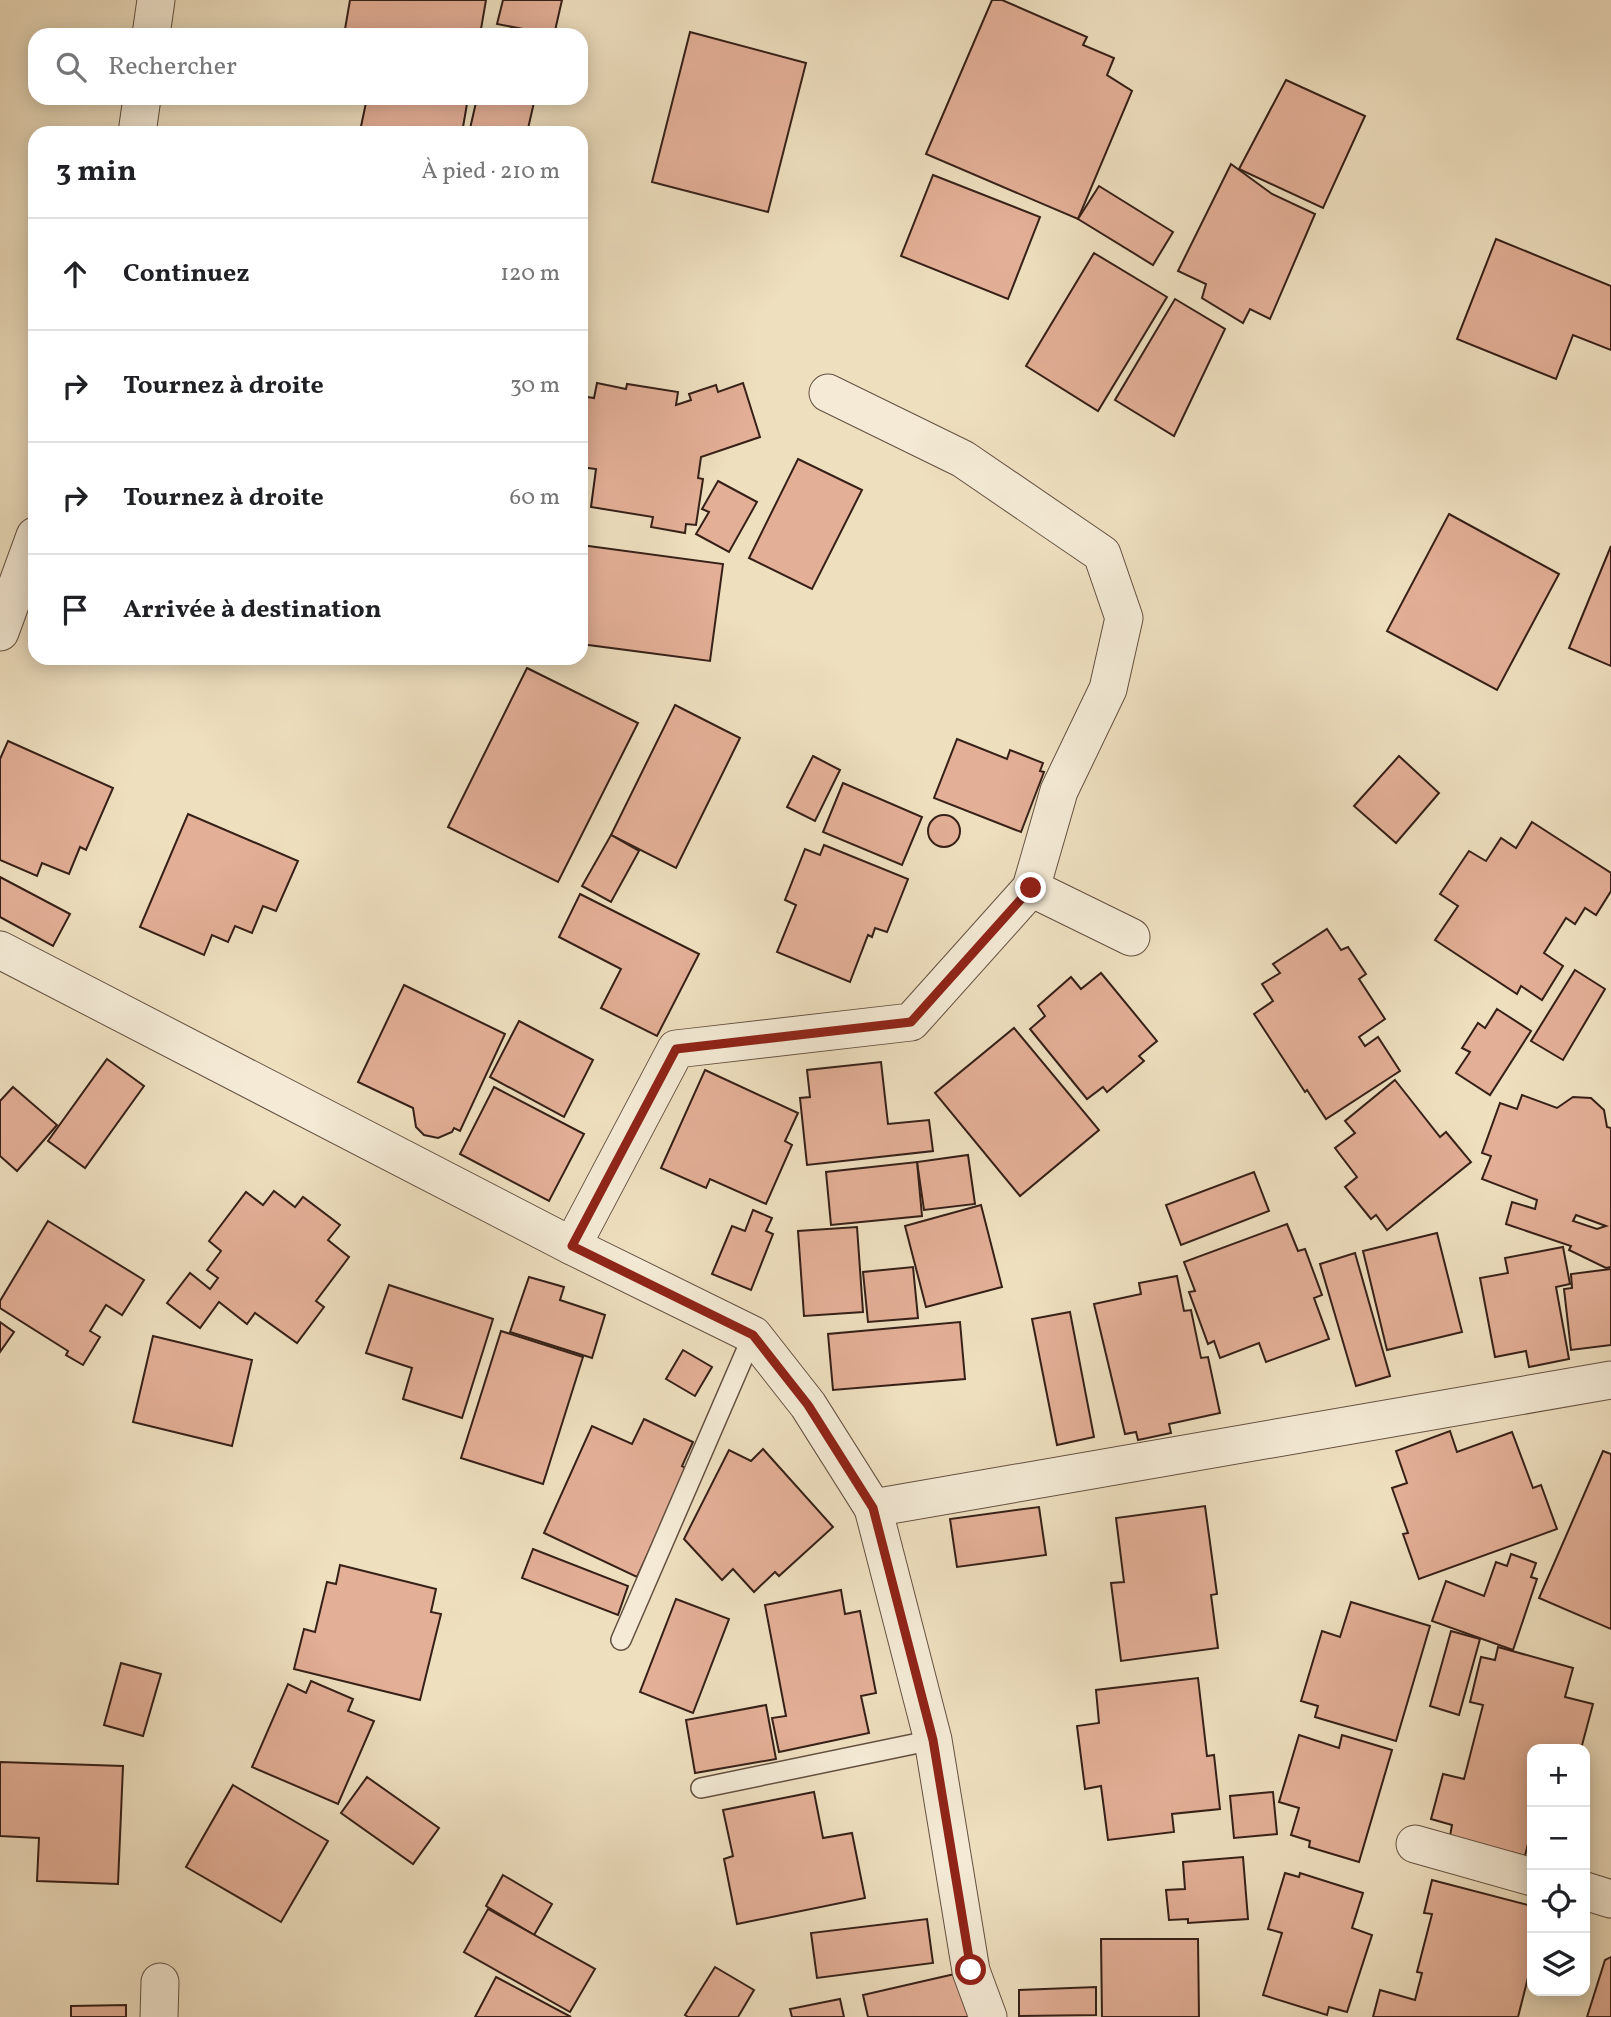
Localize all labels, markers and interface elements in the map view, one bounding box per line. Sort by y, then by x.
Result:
search box [28,28,588,105]
icon: search [52,48,90,86]
text: Rechercher [108,49,237,85]
text: 3 min [56,151,137,193]
text: À pied · 210 m [421,156,560,188]
icon: ahead [56,255,94,293]
text: Continuez [123,256,249,292]
text: 120 m [500,258,560,290]
icon: right [56,367,94,405]
text: Tournez à droite [123,368,324,404]
text: 30 m [510,370,560,402]
icon: right [56,479,94,517]
text: Tournez à droite [123,480,324,516]
text: 60 m [510,482,560,514]
icon: arrive [56,591,94,629]
text: Arrivée à destination [123,592,382,628]
route end [1015,872,1046,903]
map controls [1527,1744,1590,1996]
button: + [1527,1744,1590,1807]
button: − [1527,1807,1590,1870]
button: locate [1527,1870,1590,1933]
button: layers [1527,1933,1590,1996]
route start [955,1954,986,1985]

